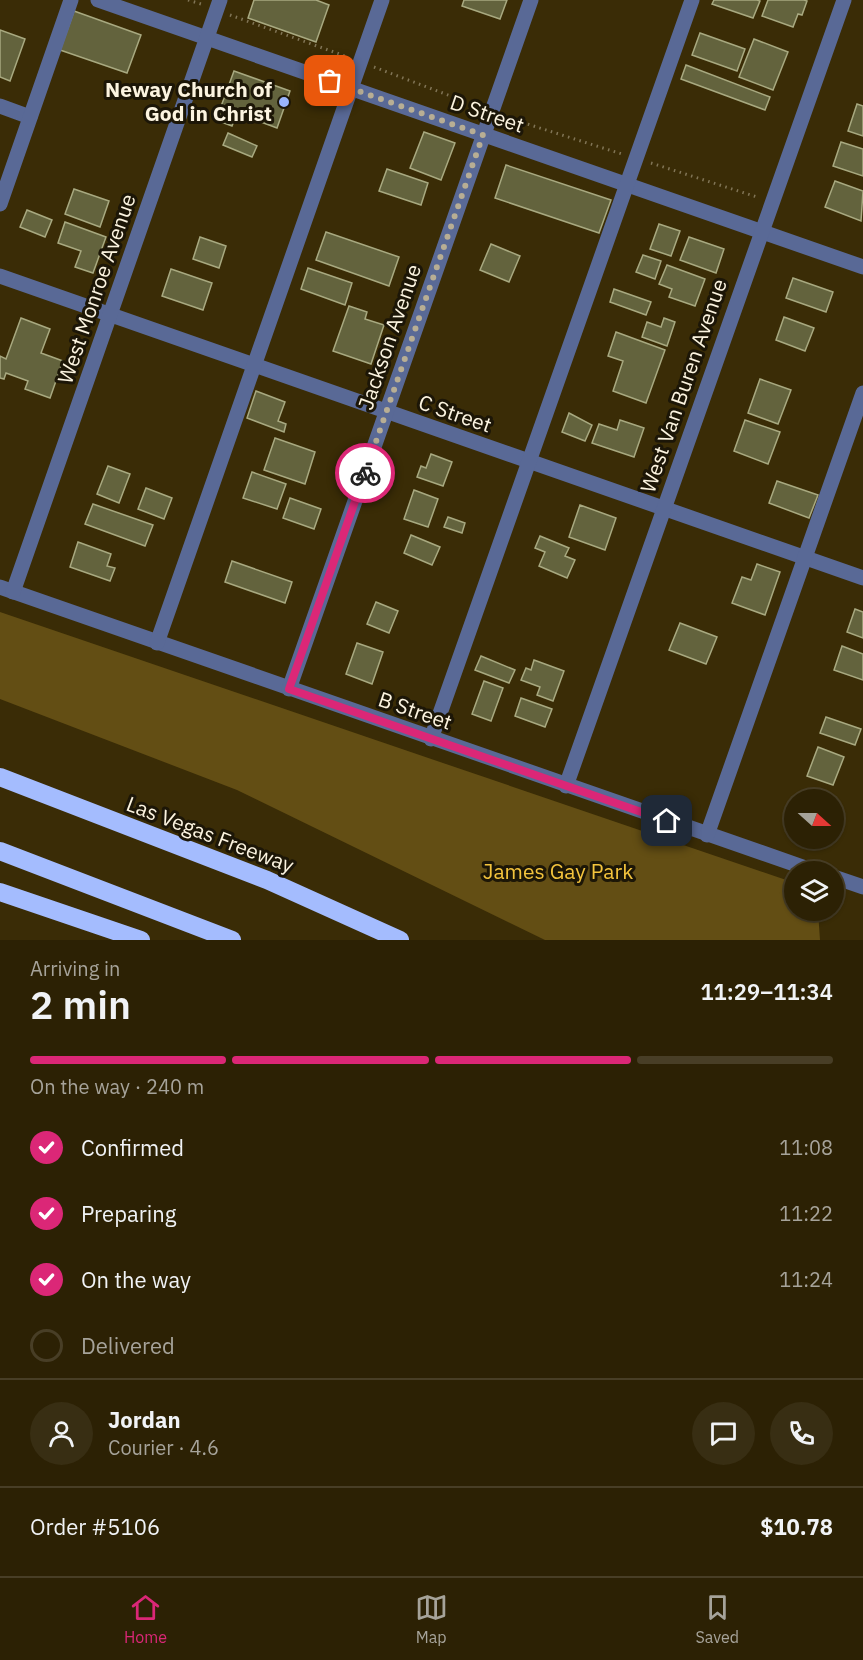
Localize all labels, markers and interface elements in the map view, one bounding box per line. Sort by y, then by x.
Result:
pin [304,55,355,106]
icon: bag [313,64,346,97]
place label: Neway Church of God in Christ [105,75,272,127]
street label: D Street [447,87,528,139]
marker: Neway Church of God in Christ [277,95,291,109]
street label: West Monroe Avenue [50,190,142,387]
street label: Jackson Avenue [351,260,427,413]
street label: West Van Buren Avenue [633,275,733,496]
street label: C Street [415,388,496,439]
courier [335,443,395,503]
icon: bike [349,457,382,490]
street label: B Street [375,684,456,736]
street label: Las Vegas Freeway [123,789,299,879]
north arrow [784,789,844,849]
map controls [784,789,844,921]
pin [641,795,692,846]
icon: home [650,804,683,837]
park label: James Gay Park [483,857,633,885]
button: layers [784,861,844,921]
text: Arriving in [30,955,120,982]
text: 11:29–11:34 [700,977,833,1006]
text: 2 min [30,979,131,1030]
text: On the way · 240 m [30,1073,204,1100]
icon: check [30,1131,63,1164]
text: Confirmed [81,1133,184,1162]
text: 11:08 [779,1134,833,1161]
icon: check [30,1197,63,1230]
text: Preparing [81,1199,176,1228]
text: 11:22 [779,1200,833,1227]
icon: check [30,1263,63,1296]
text: On the way [81,1265,191,1294]
text: 11:24 [779,1266,833,1293]
text: Delivered [81,1331,175,1360]
button: person [30,1402,93,1465]
button: chat [692,1402,755,1465]
button: phone [770,1402,833,1465]
text: Jordan [108,1405,181,1434]
text: Courier · 4.6 [108,1434,219,1461]
text: Order #5106 [30,1512,160,1541]
text: $10.78 [760,1512,833,1541]
tab: Home [124,1591,167,1647]
tab: Map [415,1591,448,1647]
tab: Saved [696,1591,739,1647]

